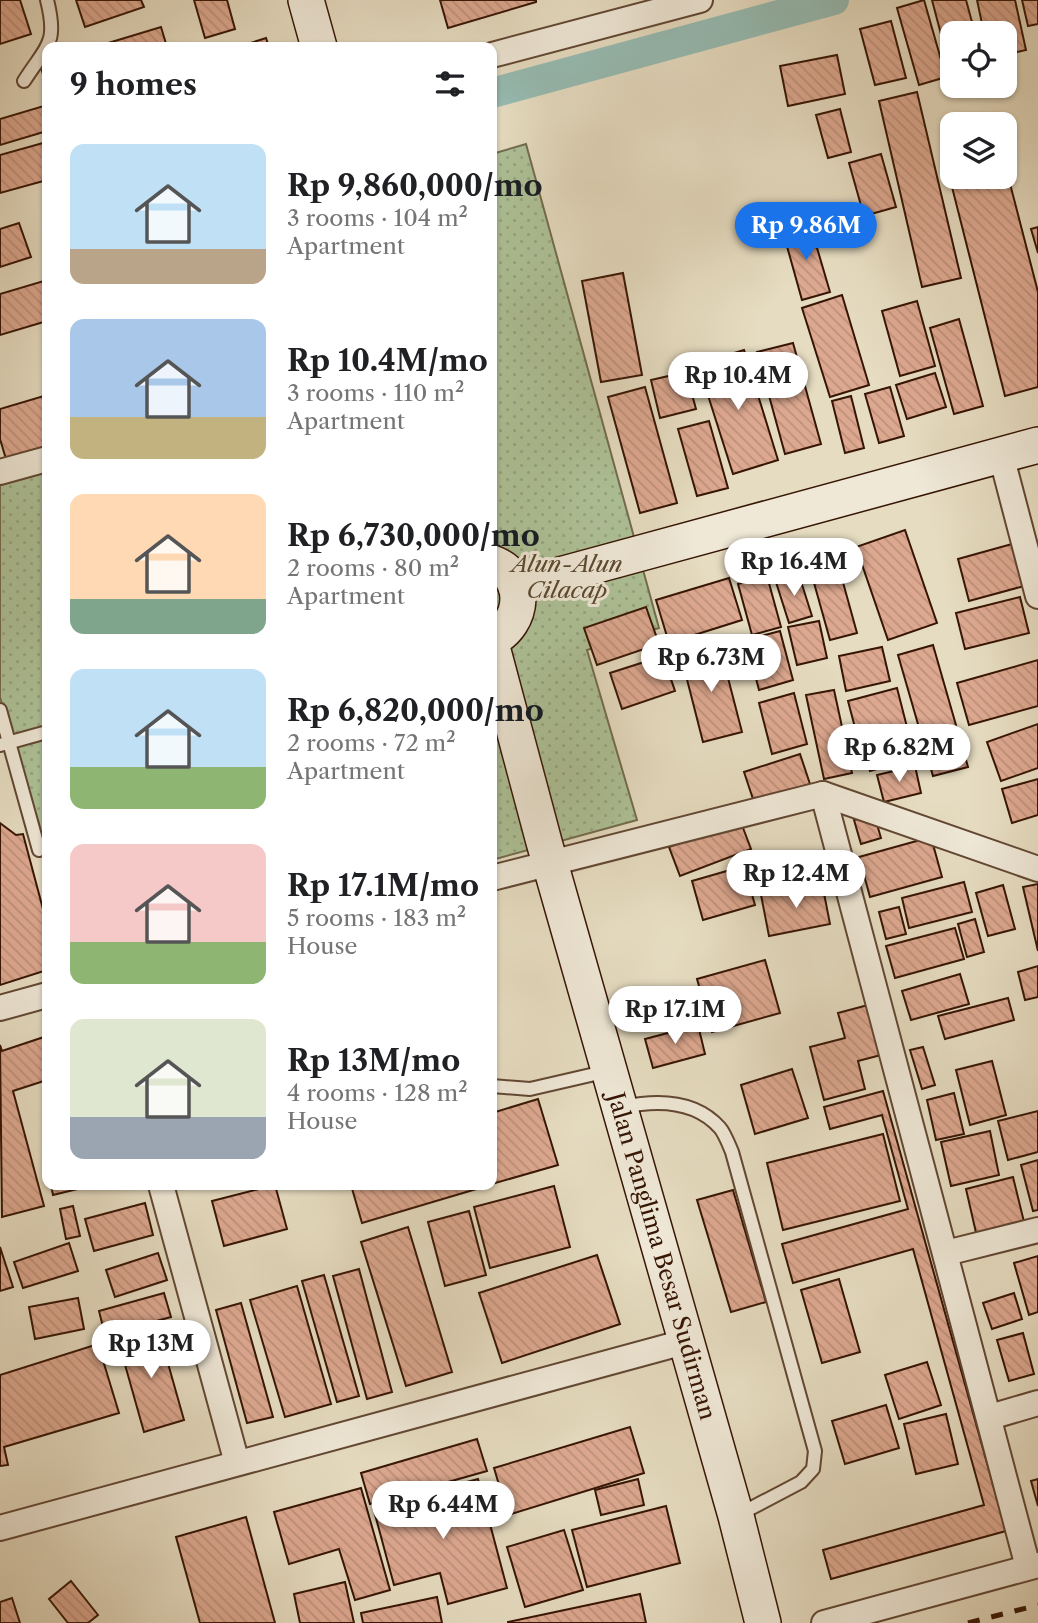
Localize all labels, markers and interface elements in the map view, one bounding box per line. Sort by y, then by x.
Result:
map controls [940,21,1017,189]
button: locate [940,21,1017,98]
icon: filters [431,65,469,103]
text: 9 homes [70,66,197,103]
button: layers [940,112,1017,189]
text: Rp 9,860,000/mo [287,167,543,204]
icon: home [126,172,210,256]
pin: Rp 9.86M [734,202,878,262]
text: 3 rooms · 104 m² [287,204,468,232]
text: Rp 9.86M [751,211,861,239]
text: Apartment [287,232,405,260]
text: Rp 10.4M/mo [287,342,488,379]
icon: home [126,347,210,431]
pin: Rp 10.4M [666,352,810,412]
text: Rp 10.4M [684,361,792,389]
text: 3 rooms · 110 m² [287,379,464,407]
text: Apartment [287,407,405,435]
text: Rp 6,730,000/mo [287,517,540,554]
icon: home [126,522,210,606]
pin: Rp 16.4M [722,538,866,598]
text: Rp 16.4M [740,547,848,575]
park label: Alun-Alun Cilacap [508,550,623,604]
text: 2 rooms · 80 m² [287,554,459,582]
text: Apartment [287,582,405,610]
pin: Rp 6.73M [639,634,783,694]
text: Rp 6.73M [657,643,765,671]
text: Rp 6,820,000/mo [287,692,544,729]
icon: home [126,697,210,781]
pin: Rp 6.82M [827,724,971,784]
text: 2 rooms · 72 m² [287,729,456,757]
text: Rp 6.82M [843,733,955,761]
text: Apartment [287,757,405,785]
pin: Rp 12.4M [724,850,868,910]
text: Rp 12.4M [742,859,850,887]
text: Rp 17.1M/mo [287,867,479,904]
icon: home [126,872,210,956]
text: 5 rooms · 183 m² [287,904,466,932]
text: House [287,932,357,960]
pin: Rp 17.1M [603,986,747,1046]
text: Rp 17.1M [624,995,726,1023]
text: Rp 13M/mo [287,1042,460,1079]
icon: home [126,1047,210,1131]
text: 4 rooms · 128 m² [287,1079,468,1107]
street label: Jalan Panglima Besar Sudirman [601,1086,722,1423]
text: House [287,1107,357,1135]
pin: Rp 13M [94,1320,208,1380]
text: Rp 13M [108,1329,194,1357]
pin: Rp 6.44M [371,1482,515,1541]
text: Rp 6.44M [388,1490,498,1518]

